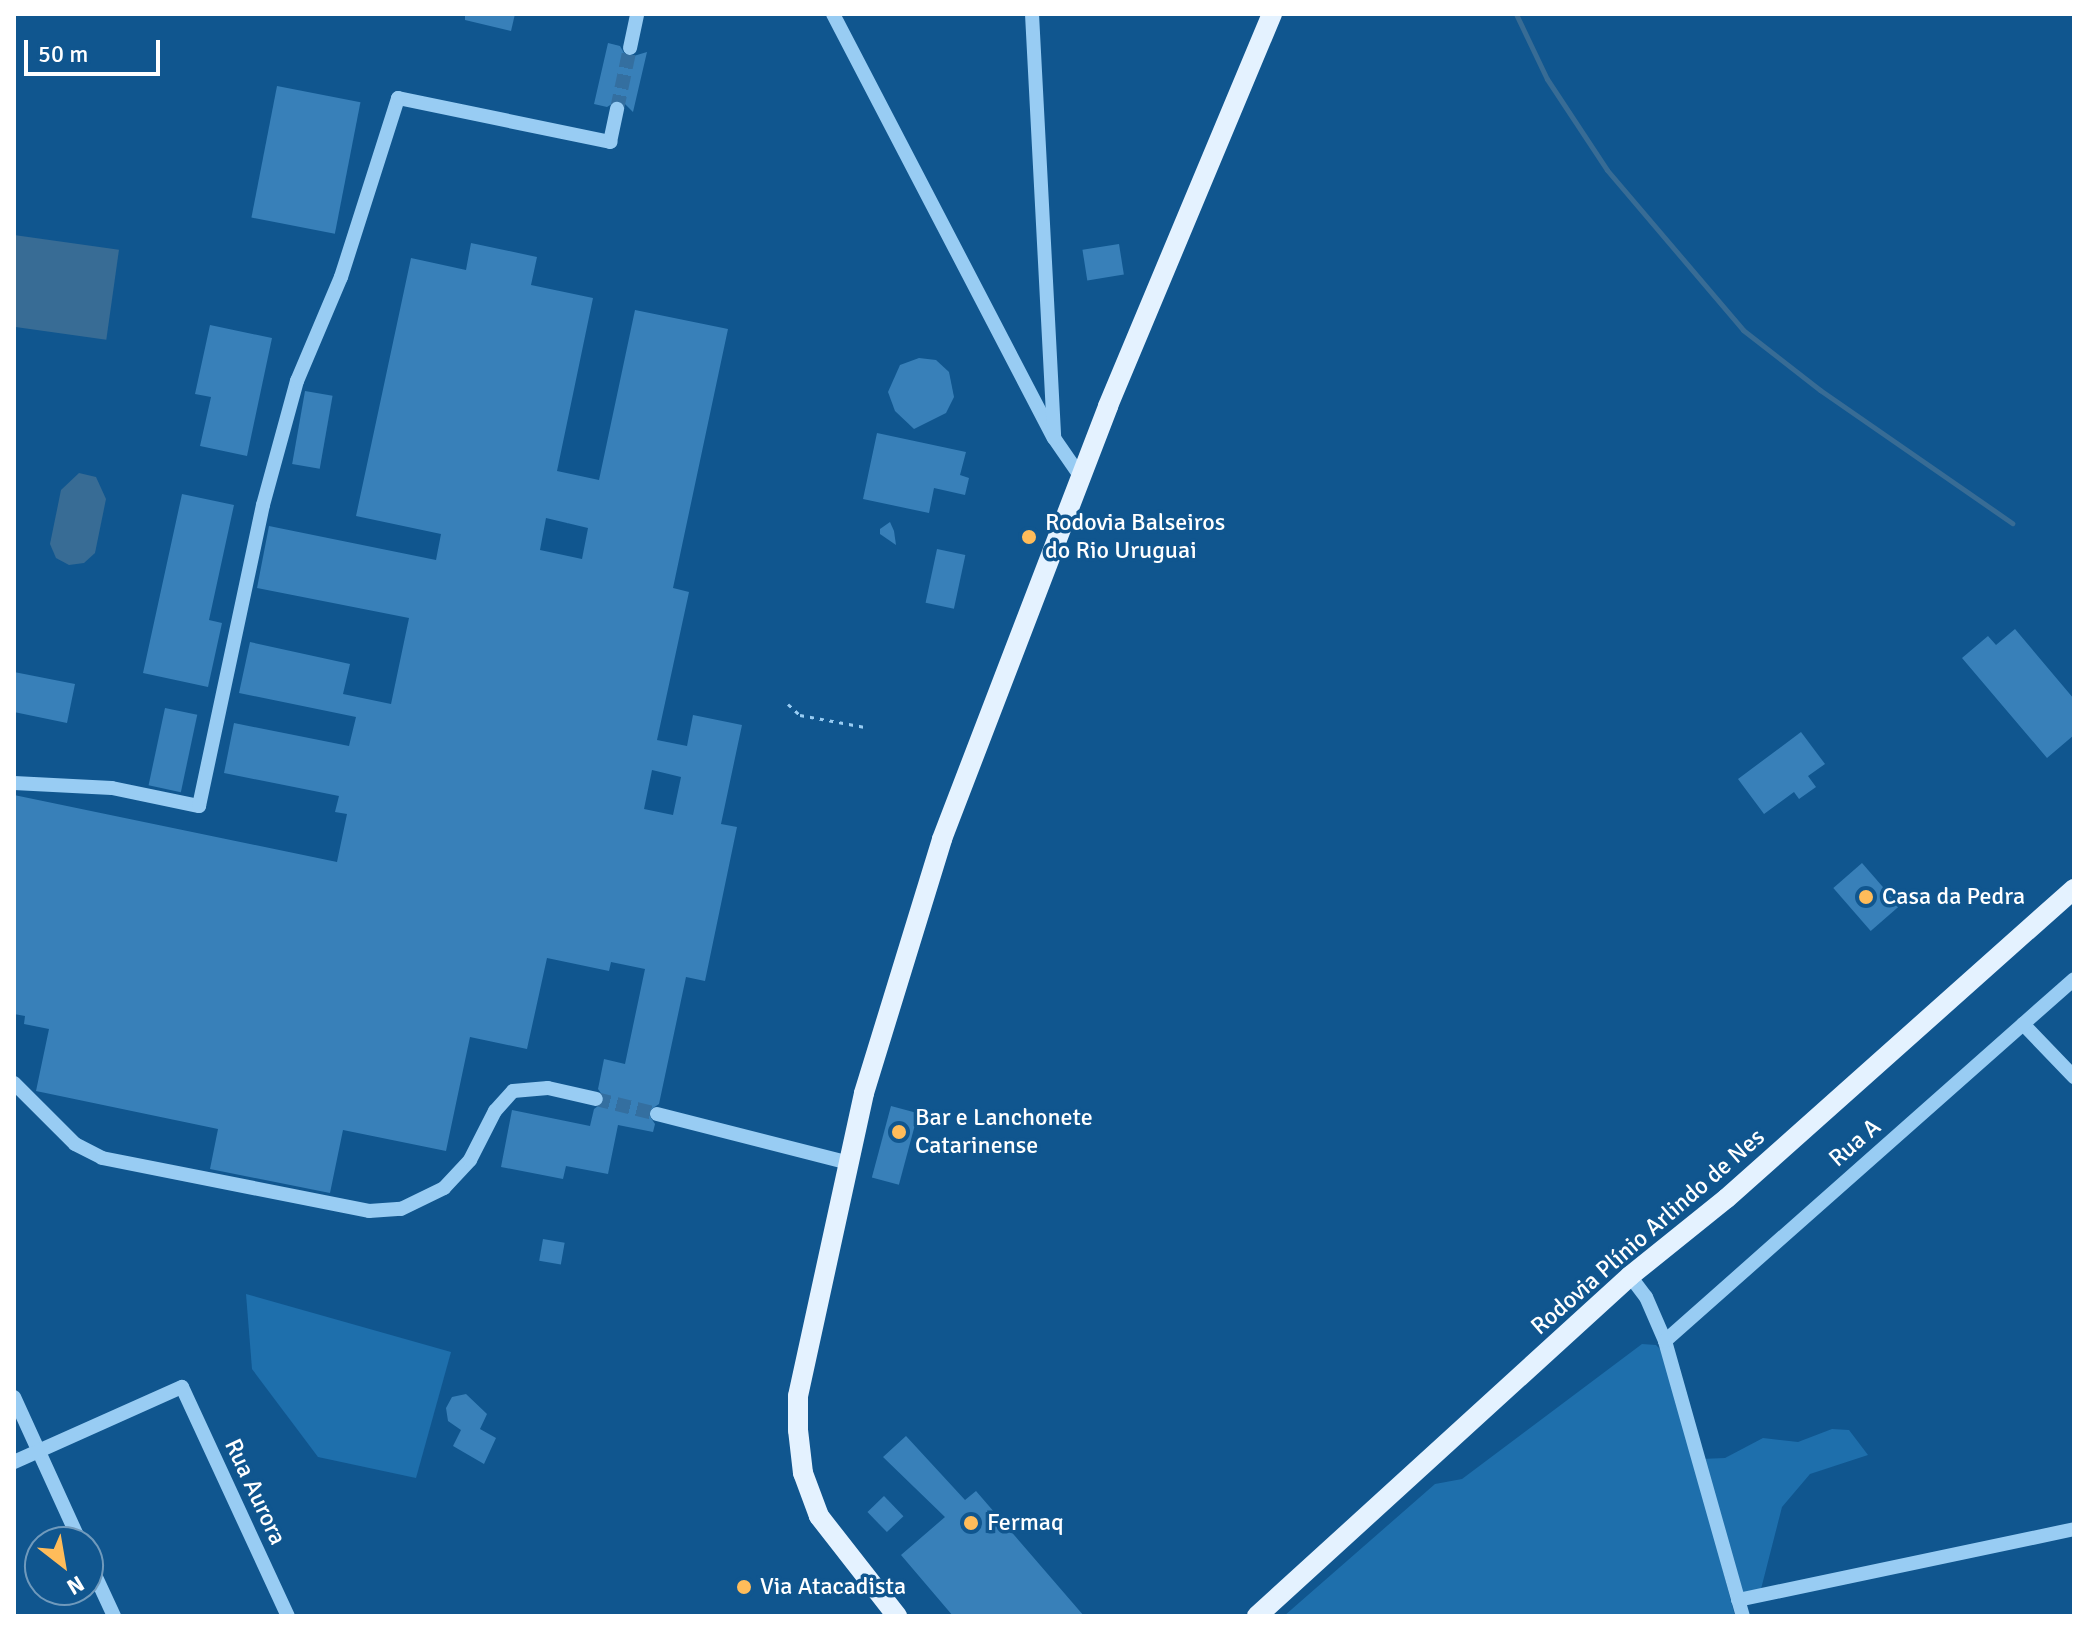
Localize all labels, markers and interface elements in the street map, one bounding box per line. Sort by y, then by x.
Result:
scale bar [28,24,164,74]
text: 50 m [38,39,88,69]
place label: Rodovia Balseiros do Rio Uruguai [1045,509,1225,565]
marker: Rodovia Balseiros do Rio Uruguai [1020,528,1038,546]
place label: Casa da Pedra [1882,883,2025,911]
marker: Casa da Pedra [1857,888,1875,906]
place label: Bar e Lanchonete Catarinense [915,1104,1093,1160]
street label: Rua A [1823,1113,1887,1173]
marker: Bar e Lanchonete Catarinense [890,1123,908,1141]
street label: Rodovia Plínio Arlindo de Nes [1525,1123,1771,1341]
street label: Rua Aurora [218,1434,292,1550]
place label: Fermaq [987,1509,1064,1537]
marker: Fermaq [962,1514,980,1532]
north arrow [24,1526,104,1606]
text: N [62,1570,89,1601]
place label: Via Atacadista [760,1573,906,1601]
marker: Via Atacadista [735,1578,753,1596]

